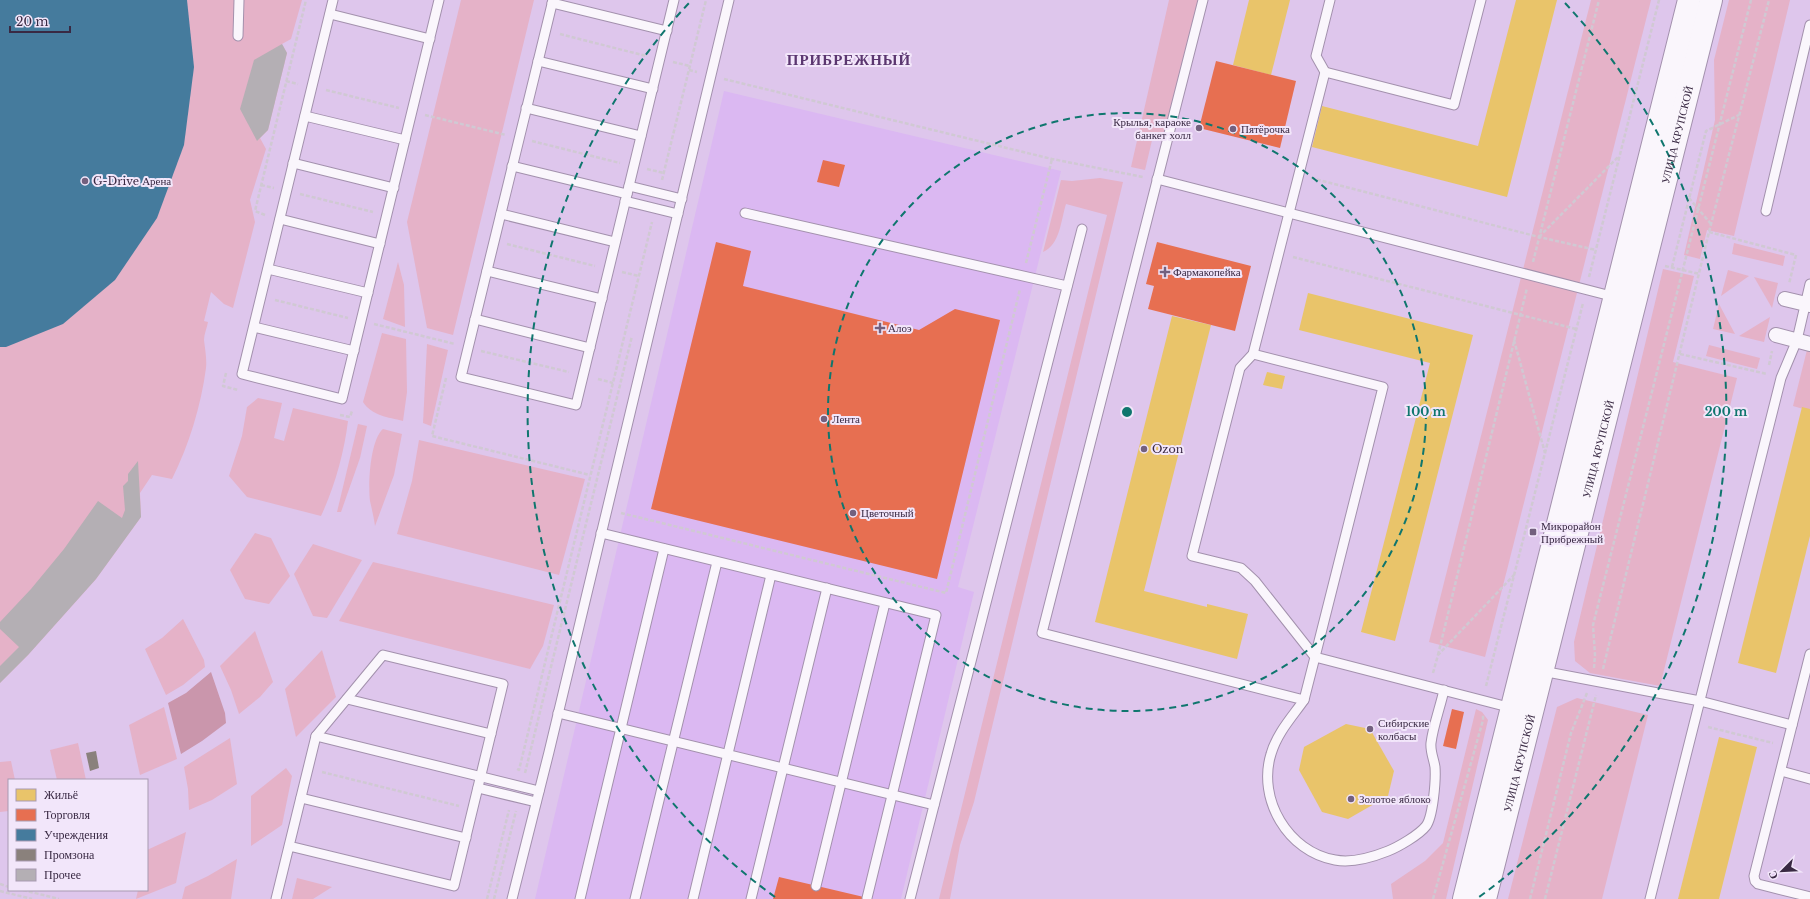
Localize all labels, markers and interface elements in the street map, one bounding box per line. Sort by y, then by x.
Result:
scale bar [10,8,70,34]
text: 20 m [16,14,48,29]
district label: ПРИБРЕЖНЫЙ [787,50,911,69]
street label: УЛИЦА КРУПСКОЙ [1658,84,1696,185]
place label: Крылья, караоке банкет холл [1113,115,1192,142]
place label: Пятёрочка [1241,122,1290,136]
marker: Крылья, караоке банкет холл [1194,123,1204,133]
marker: Пятёрочка [1228,124,1238,134]
place label: G-Drive Арена [93,174,171,188]
marker: G-Drive Арена [80,176,90,186]
place label: Фармакопейка [1173,265,1241,279]
marker: Фармакопейка [1160,267,1170,277]
place label: Алоэ [888,321,912,335]
marker: Алоэ [875,323,885,333]
street label: УЛИЦА КРУПСКОЙ [1579,399,1617,499]
text: 100 m [1406,404,1447,419]
text: 200 m [1705,404,1748,419]
centre of rings [1120,405,1134,419]
place label: Лента [832,412,860,426]
marker: Лента [819,414,829,424]
place label: Ozon [1152,442,1184,456]
marker: Ozon [1139,444,1149,454]
place label: Цветочный [861,506,914,520]
marker: Цветочный [848,508,858,518]
place label: Микрорайон Прибрежный [1541,519,1603,546]
marker: Микрорайон Прибрежный [1528,527,1538,537]
street label: УЛИЦА КРУПСКОЙ [1500,713,1538,814]
place label: Сибирские колбасы [1378,716,1429,743]
marker: Сибирские колбасы [1365,724,1375,734]
legend [8,779,148,891]
text: Жильё [44,787,78,802]
place label: Золотое яблоко [1359,792,1431,806]
marker: Золотое яблоко [1346,794,1356,804]
text: Торговля [44,807,91,822]
text: Учреждения [44,827,108,842]
text: Промзона [44,847,95,862]
north arrow [1762,851,1802,891]
text: Прочее [44,867,81,882]
text: С [1765,869,1781,882]

